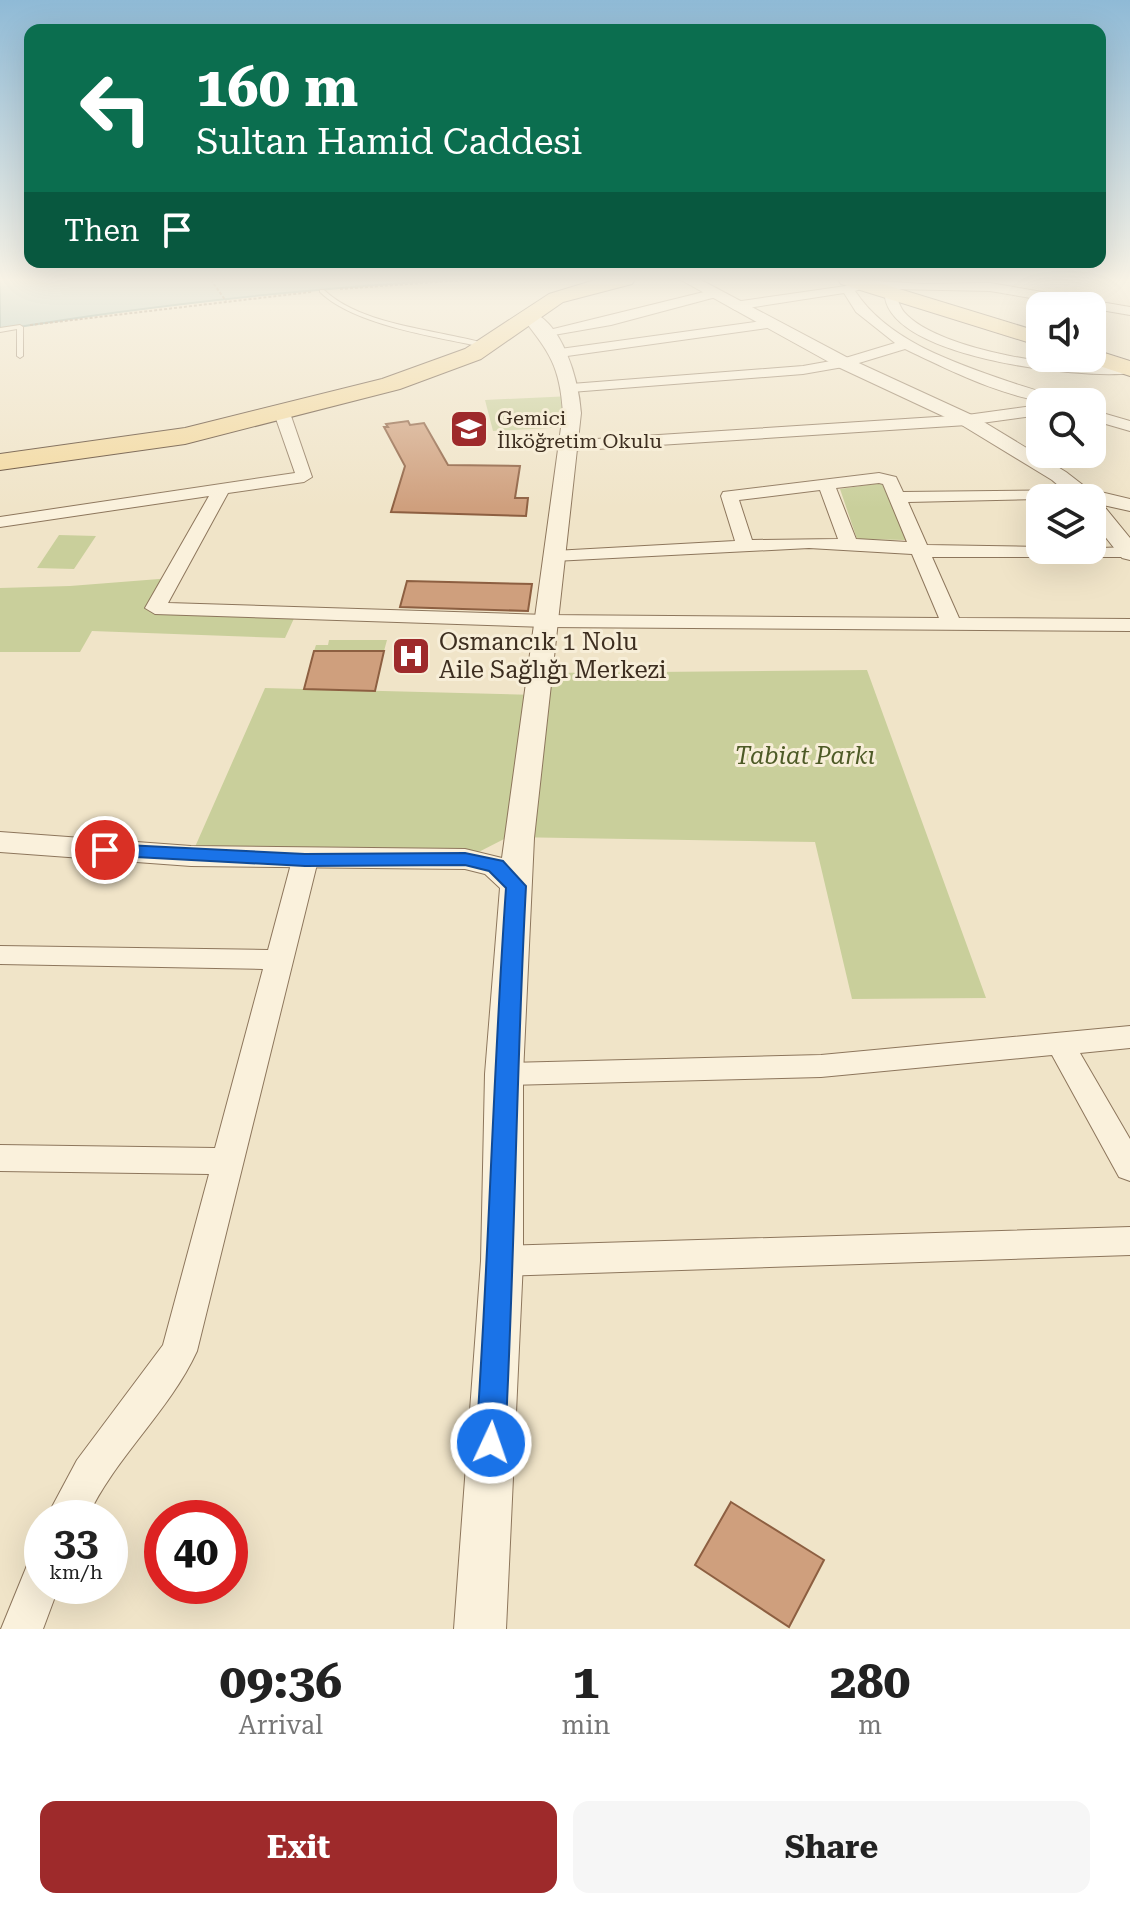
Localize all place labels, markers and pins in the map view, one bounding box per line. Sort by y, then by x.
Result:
place label: Gemici İlköğretim Okulu [497,406,662,453]
school or university icon: Gemici İlköğretim Okulu [448,408,490,450]
place label: Osmancık 1 Nolu Aile Sağlığı Merkezi [439,628,667,684]
hospital icon: Osmancık 1 Nolu Aile Sağlığı Merkezi [390,635,432,677]
pin [71,816,139,884]

